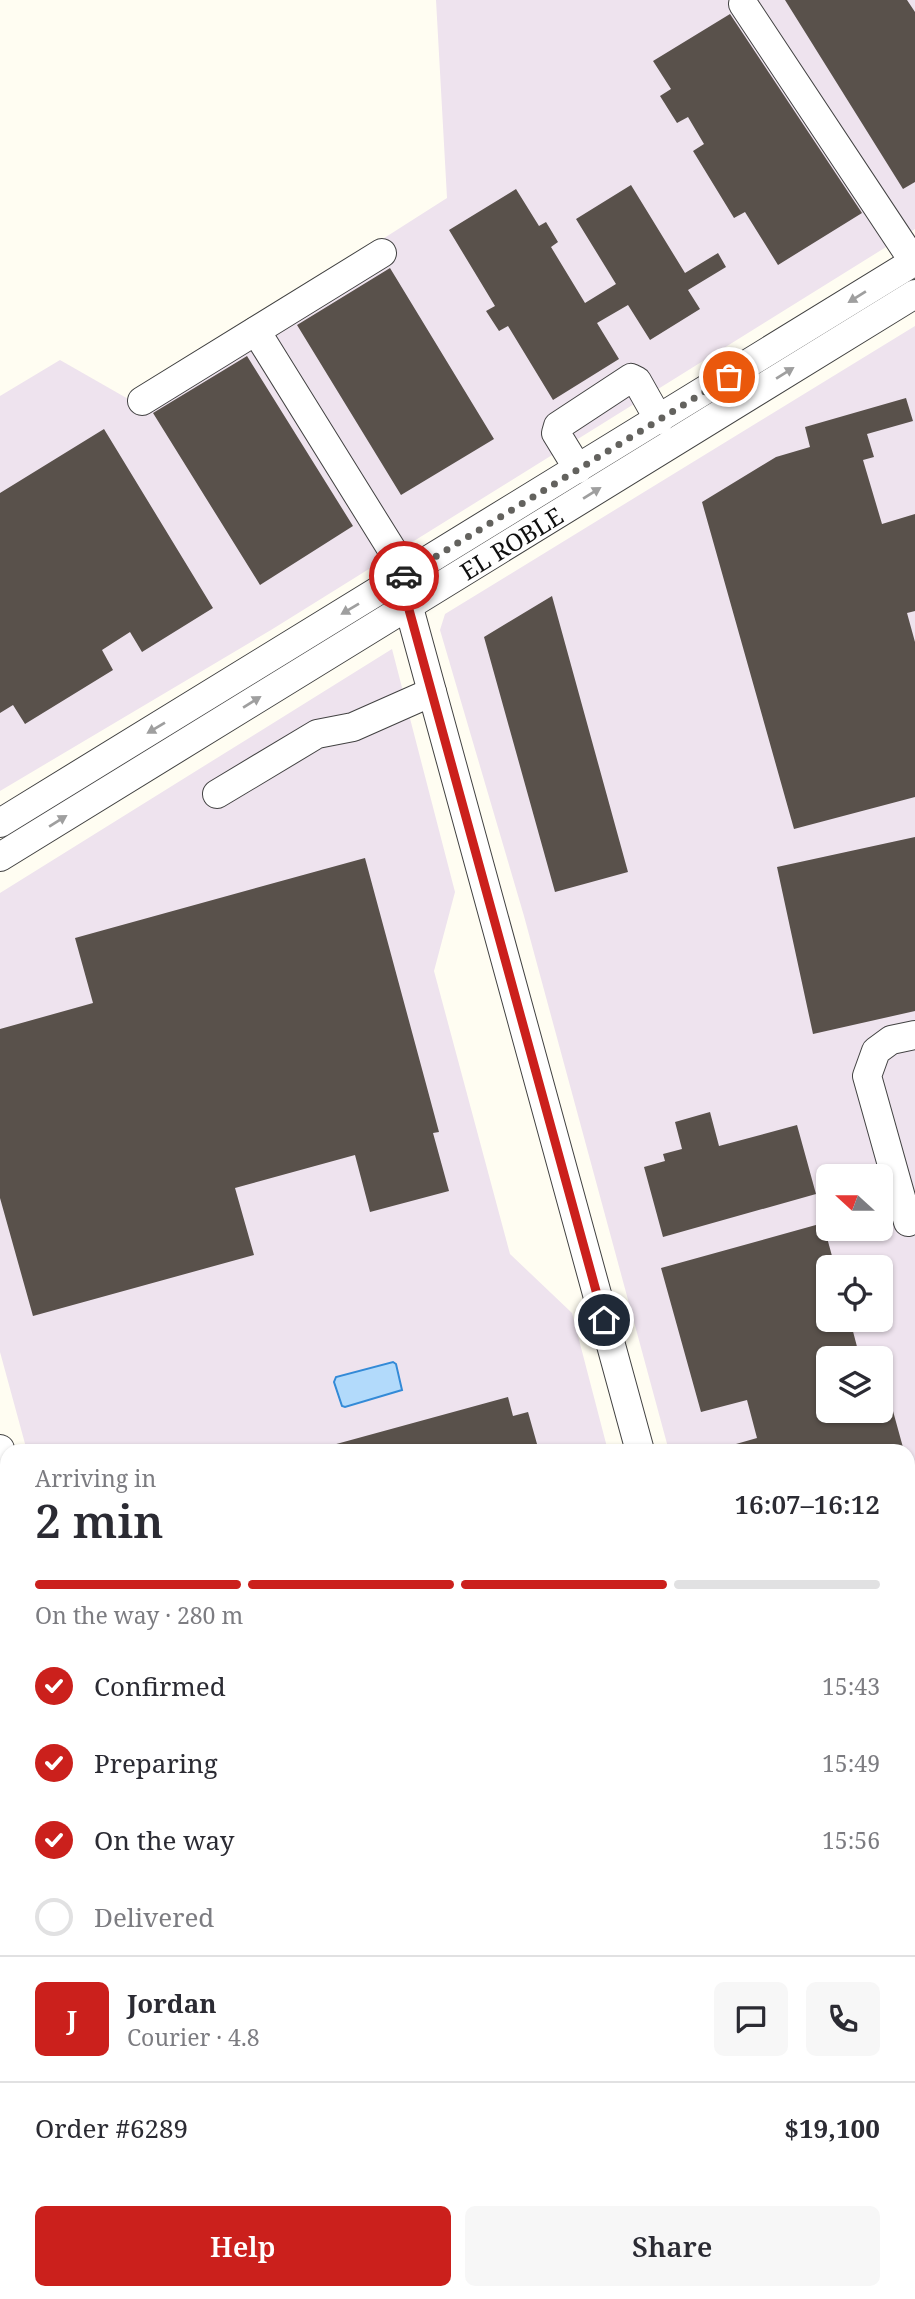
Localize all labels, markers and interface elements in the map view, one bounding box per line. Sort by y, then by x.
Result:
one-way arrow [847,291,866,304]
pin [699,347,759,407]
icon: bag [710,358,748,396]
one-way arrow [776,367,795,380]
one-way arrow [582,486,601,499]
street label: EL ROBLE [453,498,569,587]
courier [369,541,439,611]
icon: car [385,557,423,595]
one-way arrow [341,603,360,616]
one-way arrow [242,695,261,708]
one-way arrow [146,721,166,734]
one-way arrow [49,815,68,828]
north arrow [816,1164,892,1241]
map controls [816,1164,893,1423]
button: locate [816,1255,893,1332]
pin [574,1290,634,1350]
icon: home [585,1301,623,1339]
button: layers [816,1346,893,1423]
text: Arriving in [35,1462,156,1494]
text: 16:07–16:12 [734,1486,880,1522]
text: 2 min [35,1489,163,1551]
text: On the way · 280 m [35,1599,243,1631]
icon: check [35,1667,73,1705]
text: Confirmed [94,1668,226,1704]
text: 15:43 [822,1670,880,1702]
icon: check [35,1744,73,1782]
text: Preparing [94,1745,218,1781]
text: 15:49 [822,1747,880,1779]
icon: check [35,1821,73,1859]
text: On the way [94,1822,234,1858]
text: 15:56 [822,1824,880,1856]
text: Delivered [94,1899,214,1935]
button: chat [714,1982,788,2056]
button: phone [806,1982,880,2056]
text: Jordan [127,1985,217,2021]
text: J [67,2001,77,2037]
text: Courier · 4.8 [127,2021,260,2053]
text: Order #6289 [35,2110,188,2146]
text: $19,100 [784,2110,880,2146]
button: Help [35,2206,451,2286]
button: Share [465,2206,880,2286]

